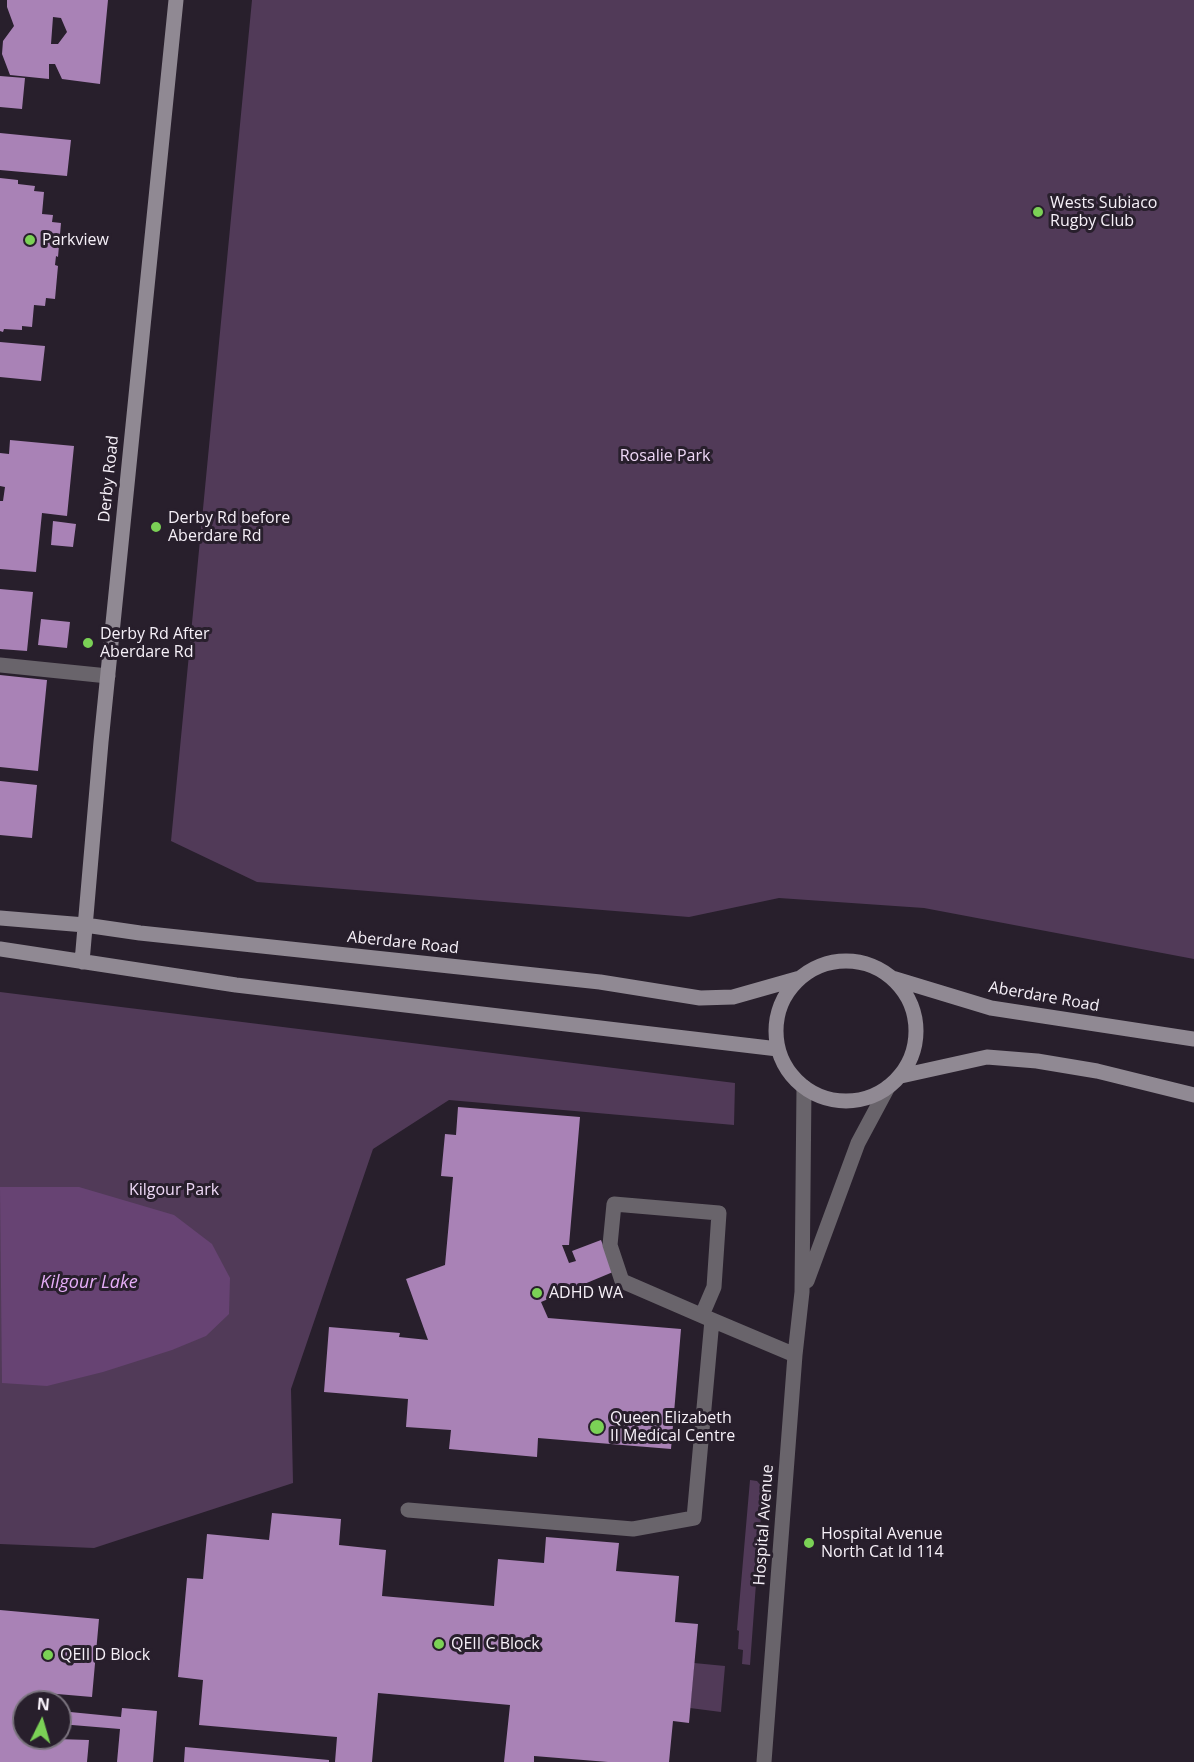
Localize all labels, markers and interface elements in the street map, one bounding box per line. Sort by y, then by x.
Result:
place label: Wests Subiaco Rugby Club [1050,193,1157,231]
marker: Wests Subiaco Rugby Club [1031,205,1045,219]
place label: Parkview [42,230,109,250]
marker: Parkview [23,233,37,247]
street label: Derby Road [95,435,123,523]
park label: Rosalie Park [620,446,710,466]
place label: Derby Rd before Aberdare Rd [168,508,290,546]
marker: Derby Rd before Aberdare Rd [149,520,163,534]
place label: Derby Rd After Aberdare Rd [100,624,210,662]
marker: Derby Rd After Aberdare Rd [81,636,95,650]
street label: Aberdare Road [346,928,460,958]
street label: Aberdare Road [987,978,1101,1016]
park label: Kilgour Park [129,1180,219,1200]
water label: Kilgour Lake [40,1272,138,1294]
place label: ADHD WA [549,1283,623,1303]
marker: ADHD WA [530,1286,544,1300]
place label: Queen Elizabeth II Medical Centre [610,1408,735,1446]
marker: Queen Elizabeth II Medical Centre [588,1418,606,1436]
street label: Hospital Avenue [750,1464,778,1586]
place label: Hospital Avenue North Cat Id 114 [821,1524,944,1562]
marker: Hospital Avenue North Cat Id 114 [802,1536,816,1550]
place label: QEII C Block [451,1634,540,1654]
marker: QEII C Block [432,1637,446,1651]
place label: QEII D Block [60,1645,150,1665]
marker: QEII D Block [41,1648,55,1662]
north arrow [12,1690,72,1750]
text: N [36,1693,51,1716]

